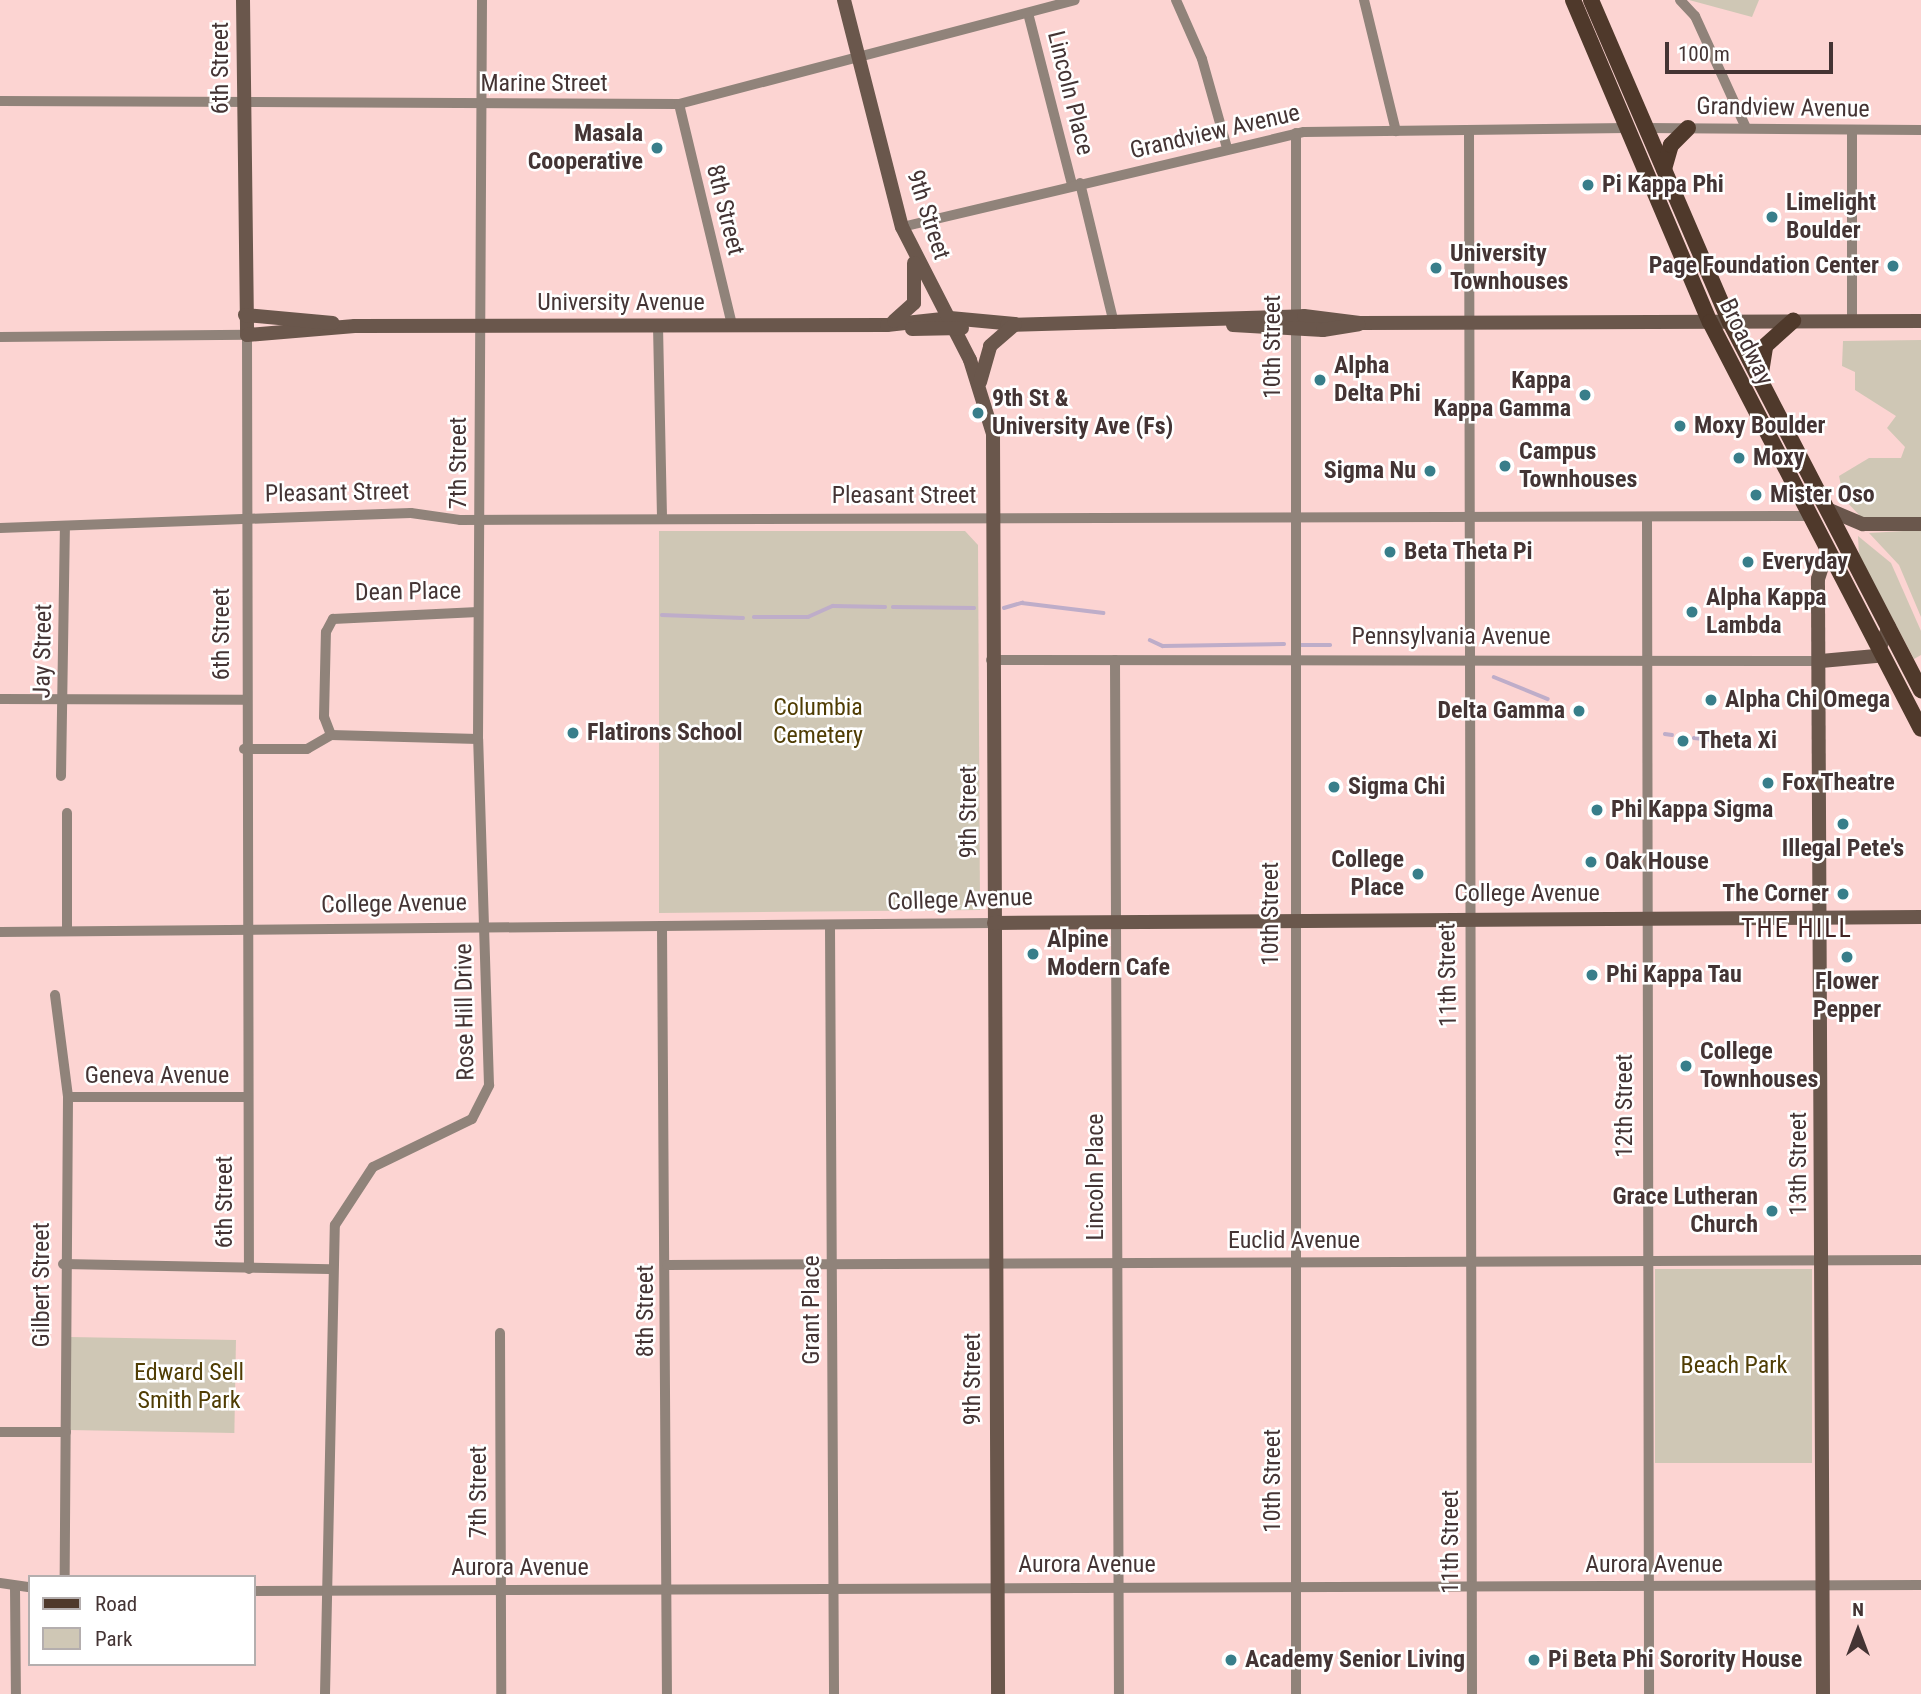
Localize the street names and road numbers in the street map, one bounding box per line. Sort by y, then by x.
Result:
street label: 6th Street [207,22,235,114]
street label: Lincoln Place [1041,28,1099,158]
street label: Marine Street [480,70,608,98]
street label: Grandview Avenue [1696,92,1870,124]
street label: Grandview Avenue [1127,98,1303,166]
street label: 8th Street [700,162,750,258]
street label: 9th Street [900,167,956,263]
street label: University Avenue [537,289,705,317]
street label: Broadway [1713,294,1779,390]
street label: 10th Street [1259,295,1287,399]
street label: 7th Street [445,417,473,509]
street label: Pleasant Street [265,477,409,509]
street label: Pleasant Street [832,482,976,510]
street label: Dean Place [355,577,461,607]
street label: 6th Street [208,588,236,680]
street label: Jay Street [28,603,58,699]
street label: Pennsylvania Avenue [1352,623,1550,651]
street label: 9th Street [955,766,983,858]
street label: 10th Street [1257,862,1285,966]
street label: College Avenue [1454,880,1600,908]
street label: College Avenue [887,883,1033,917]
street label: College Avenue [321,888,467,920]
street label: 11th Street [1433,923,1463,1027]
street label: Rose Hill Drive [449,943,481,1081]
street label: 12th Street [1611,1054,1639,1158]
street label: Geneva Avenue [85,1062,229,1090]
street label: 13th Street [1785,1112,1813,1216]
street label: Lincoln Place [1082,1114,1110,1240]
street label: 6th Street [211,1156,239,1248]
street label: Gilbert Street [28,1222,56,1348]
street label: Euclid Avenue [1228,1227,1360,1255]
street label: Grant Place [798,1255,826,1365]
street label: 8th Street [632,1265,660,1357]
street label: 9th Street [959,1333,987,1425]
street label: 10th Street [1259,1429,1287,1533]
street label: 7th Street [465,1446,493,1538]
street label: 11th Street [1437,1490,1465,1594]
street label: Aurora Avenue [1018,1551,1156,1579]
street label: Aurora Avenue [1585,1551,1723,1579]
street label: Aurora Avenue [451,1554,589,1582]

